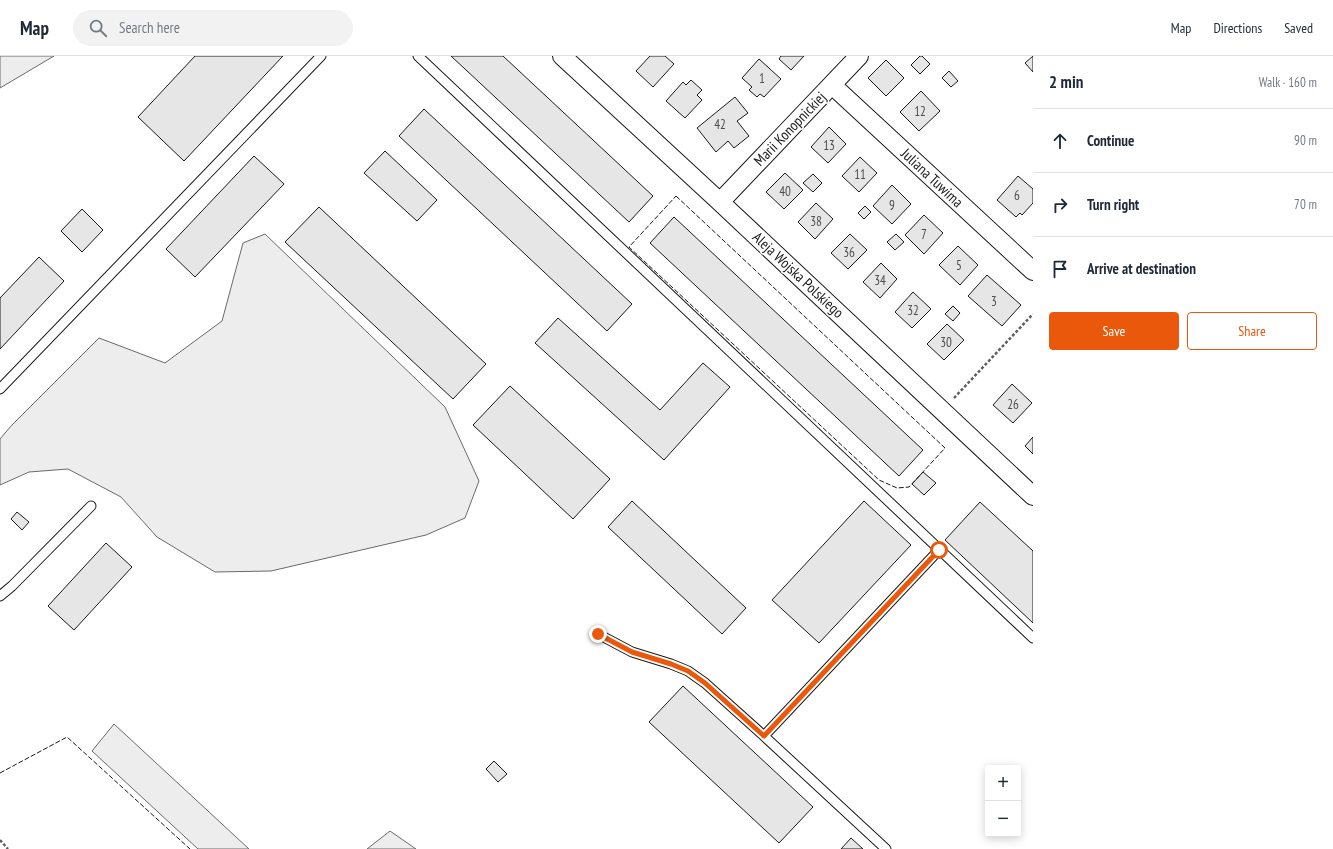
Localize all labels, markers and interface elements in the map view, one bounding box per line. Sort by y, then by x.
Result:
search box [73,10,353,46]
text: Map [20,16,49,40]
icon: search [87,17,109,39]
text: Search here [119,18,180,37]
text: Map [1171,19,1191,37]
text: Directions [1213,19,1262,37]
text: Saved [1284,19,1313,37]
house number: 1 [759,70,765,87]
text: 2 min [1049,71,1083,93]
text: Walk · 160 m [1259,74,1317,91]
street label: Marii Konopnickiej [749,88,830,170]
house number: 12 [914,103,926,120]
house number: 42 [714,116,726,133]
icon: ahead [1049,130,1071,152]
text: Continue [1087,131,1134,150]
text: 90 m [1294,132,1317,149]
house number: 13 [823,137,835,154]
street label: Juliana Tuwima [897,143,967,211]
house number: 11 [854,166,866,183]
house number: 40 [779,183,791,200]
house number: 6 [1014,187,1020,204]
icon: right [1049,194,1071,216]
text: Turn right [1087,195,1139,214]
text: 70 m [1294,196,1317,213]
house number: 9 [889,197,895,214]
house number: 38 [810,213,822,230]
house number: 7 [921,226,927,243]
street label: Aleja Wojska Polskiego [749,228,848,322]
house number: 36 [843,244,855,261]
house number: 5 [956,257,962,274]
icon: arrive [1049,258,1071,280]
text: Arrive at destination [1087,259,1196,278]
house number: 34 [874,272,886,289]
house number: 3 [991,293,997,310]
house number: 32 [907,302,919,319]
button: Save [1049,312,1179,350]
button: Share [1187,312,1317,350]
house number: 30 [940,334,952,351]
house number: 26 [1007,396,1019,413]
route start [930,541,948,559]
route end [589,625,607,643]
map controls [985,765,1021,837]
button: + [985,765,1021,801]
button: − [985,801,1021,837]

